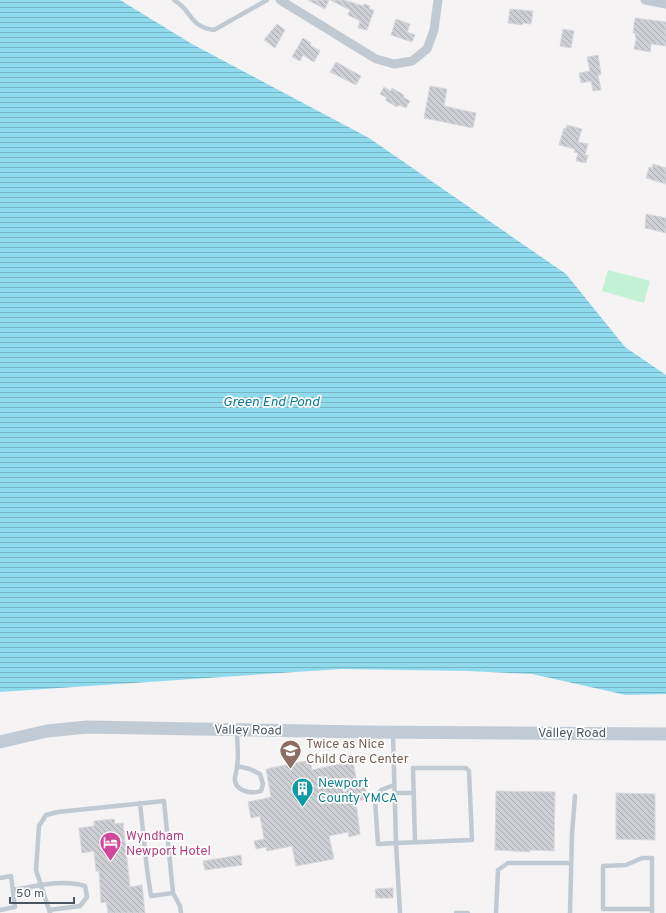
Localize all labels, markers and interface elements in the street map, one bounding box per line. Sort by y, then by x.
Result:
water label: Green End Pond [223,394,321,411]
street label: Valley Road [214,722,282,740]
street label: Valley Road [538,726,606,742]
school or university icon: Twice as Nice Child Care Center [277,737,303,770]
place label: Twice as Nice Child Care Center [306,737,409,768]
building icon: Newport County YMCA [290,776,316,809]
place label: Newport County YMCA [318,776,398,807]
hotel icon: Wyndham Newport Hotel [98,829,124,862]
place label: Wyndham Newport Hotel [126,829,211,860]
scale bar [10,879,74,905]
text: 50 m [16,886,44,902]

